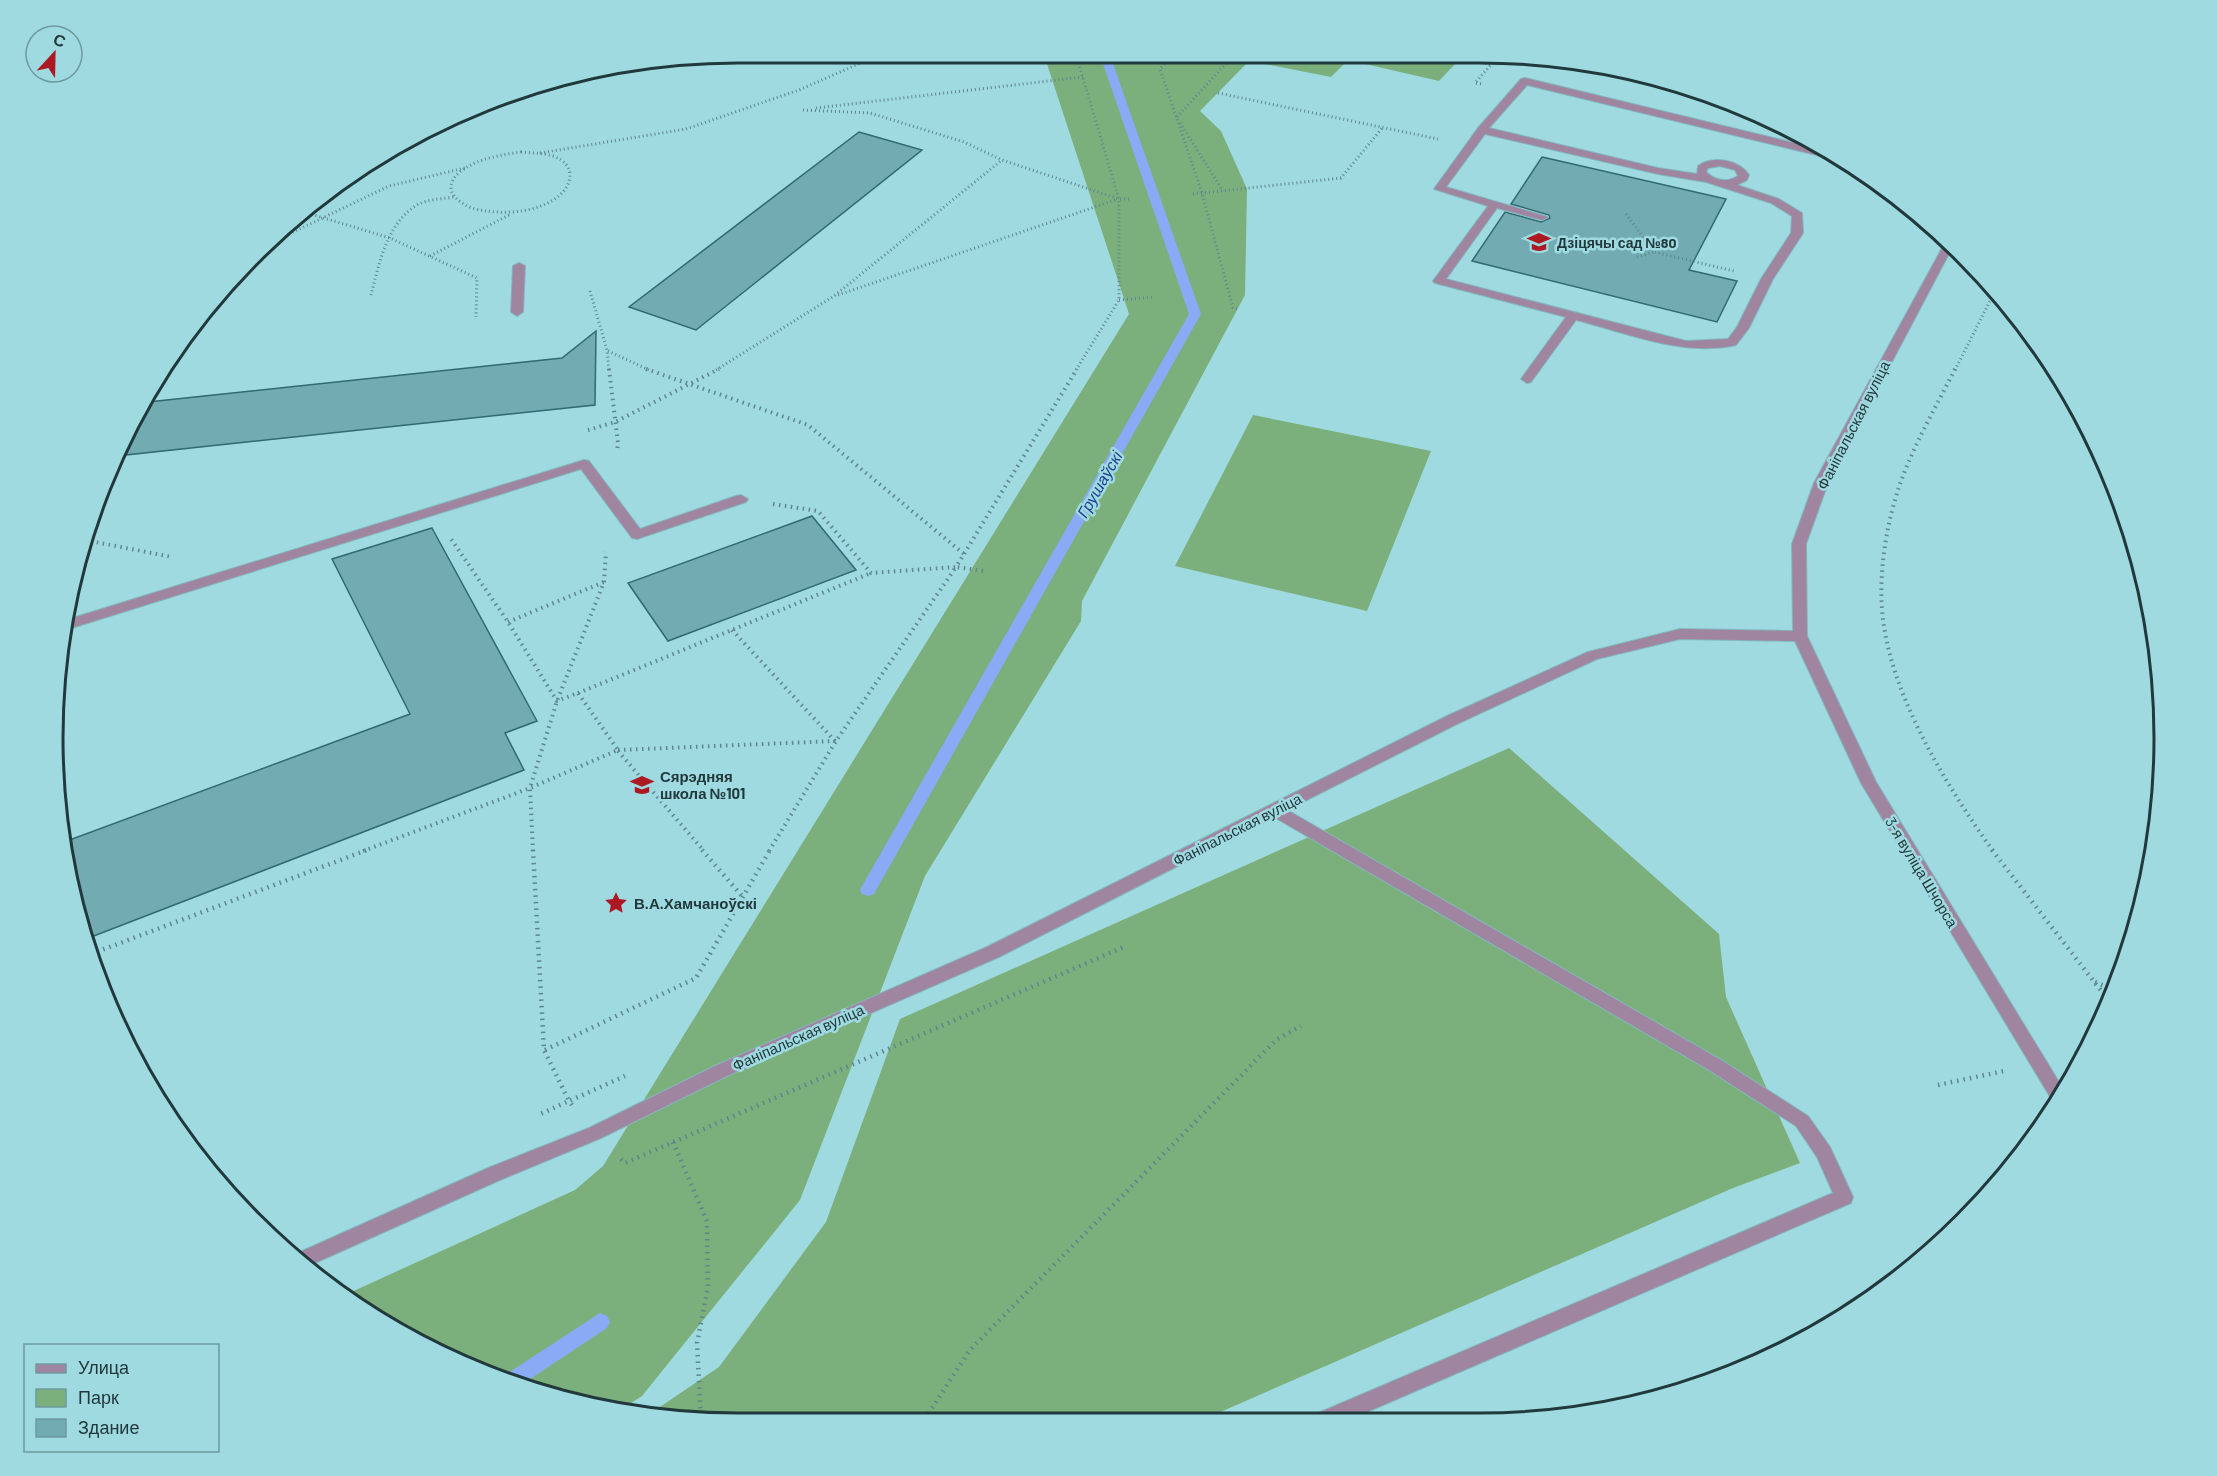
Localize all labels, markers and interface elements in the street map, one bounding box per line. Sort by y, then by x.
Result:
north arrow [24,24,84,84]
text: С [51,29,69,51]
school or university icon: Дзіцячы сад №80 [1526,229,1552,255]
place label: Дзіцячы сад №80 [1557,234,1676,251]
street label: Фаніпальская вуліца [1813,357,1894,492]
water label: Грушаўскі [1072,447,1126,521]
place label: Сярэдняя школа №101 [660,767,745,802]
school or university icon: Сярэдняя школа №101 [629,772,655,798]
street label: Фаніпальская вуліца [1170,788,1305,869]
street label: 3-я вуліца Шчорса [1882,813,1962,931]
place icon: В.А.Хамчаноўскі [603,890,629,916]
place label: В.А.Хамчаноўскі [634,894,757,912]
street label: Фаніпальская вуліца [729,1000,867,1074]
legend [24,1344,219,1452]
text: Улица [78,1356,130,1378]
text: Парк [78,1386,119,1408]
text: Здание [78,1416,139,1438]

